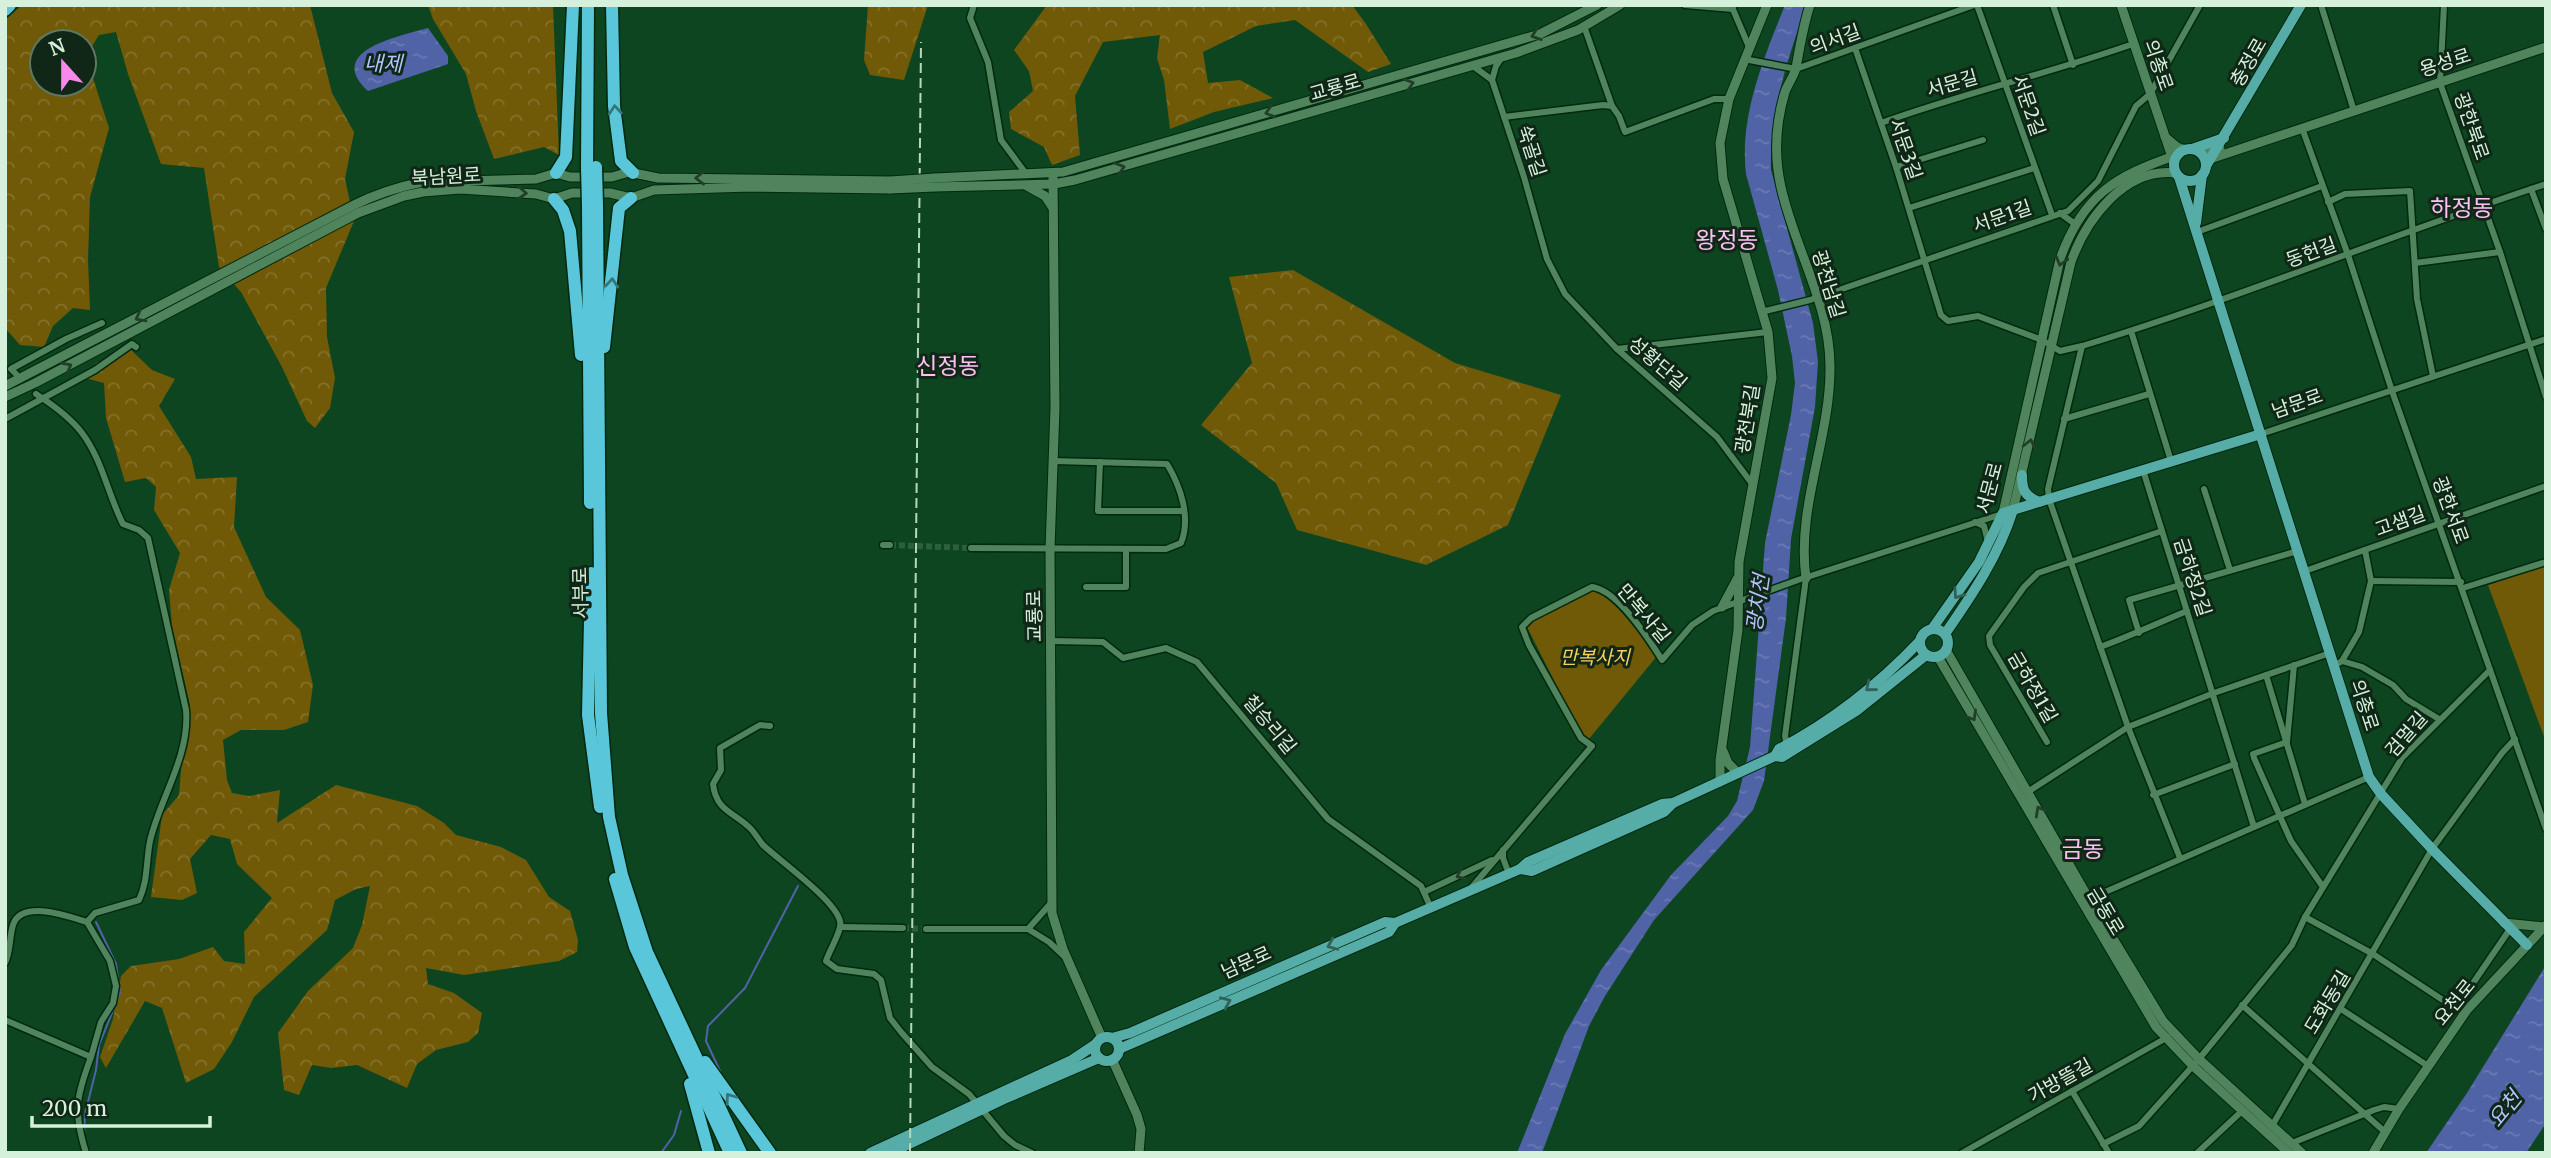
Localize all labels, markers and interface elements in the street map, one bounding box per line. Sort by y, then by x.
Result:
street label: 의서길 [1806,19,1864,59]
one-way arrow [1530,27,1542,41]
north arrow [28,28,98,98]
text: N [46,33,68,61]
street label: 충정로 [2224,33,2272,91]
street label: 의총로 [2139,36,2179,94]
street label: 용성로 [2416,42,2474,82]
water label: 내제 [364,50,405,77]
street label: 서문길 [1923,64,1981,102]
street label: 교룡로 [1306,68,1364,106]
street label: 서문2길 [2007,71,2051,139]
one-way arrow [1403,78,1415,93]
street label: 광한북로 [2449,89,2495,163]
one-way arrow [608,104,623,115]
one-way arrow [1264,104,1276,118]
street label: 서문3길 [1884,115,1928,183]
street label: 쑥골길 [1512,122,1552,180]
one-way arrow [1114,161,1126,176]
street label: 북남원로 [410,162,482,190]
one-way arrow [694,170,704,186]
one-way arrow [516,185,527,200]
district label: 하정동 [2430,193,2494,222]
street label: 서문1길 [1969,195,2035,237]
district label: 왕정동 [1695,225,1759,254]
street label: 동헌길 [2282,232,2340,272]
street label: 광천남길 [1807,247,1851,321]
one-way arrow [2054,254,2069,266]
one-way arrow [604,278,619,289]
one-way arrow [135,309,147,323]
street label: 성황단길 [1624,331,1692,395]
district label: 신정동 [916,351,980,380]
one-way arrow [59,361,72,375]
street label: 광천북길 [1730,383,1764,455]
street label: 남문로 [2268,383,2326,423]
one-way arrow [2021,438,2036,450]
street label: 서문로 [1971,460,2007,516]
street label: 광한서로 [2428,473,2474,547]
street label: 고샘길 [2371,501,2429,541]
street label: 금하정2길 [2169,535,2217,619]
street label: 서부로 [568,567,592,619]
water label: 광치천 [1740,570,1775,634]
street label: 만복사길 [1612,579,1676,647]
one-way arrow [1954,586,1966,599]
street label: 교룡로 [1022,590,1046,642]
park label: 만복사지 [1560,645,1631,669]
street label: 금하정1길 [2003,647,2063,727]
street label: 의총로 [2345,676,2385,734]
one-way arrow [1865,679,1878,691]
street label: 칠승리길 [1238,690,1302,758]
street label: 검멀길 [2380,706,2432,762]
one-way arrow [1964,708,1977,721]
one-way arrow [2035,805,2048,818]
district label: 금동 [2062,834,2104,863]
one-way arrow [1456,867,1468,881]
street label: 금동로 [2082,882,2130,940]
one-way arrow [1326,937,1339,951]
street label: 남문로 [1217,940,1275,984]
street label: 도화동길 [2299,966,2355,1038]
street label: 요천로 [2428,974,2480,1030]
one-way arrow [1219,996,1231,1010]
street label: 가방뜰길 [2024,1053,2096,1107]
water label: 요천 [2482,1083,2529,1132]
scale bar [32,1084,210,1128]
one-way arrow [725,1093,738,1106]
text: 200 m [42,1095,107,1122]

